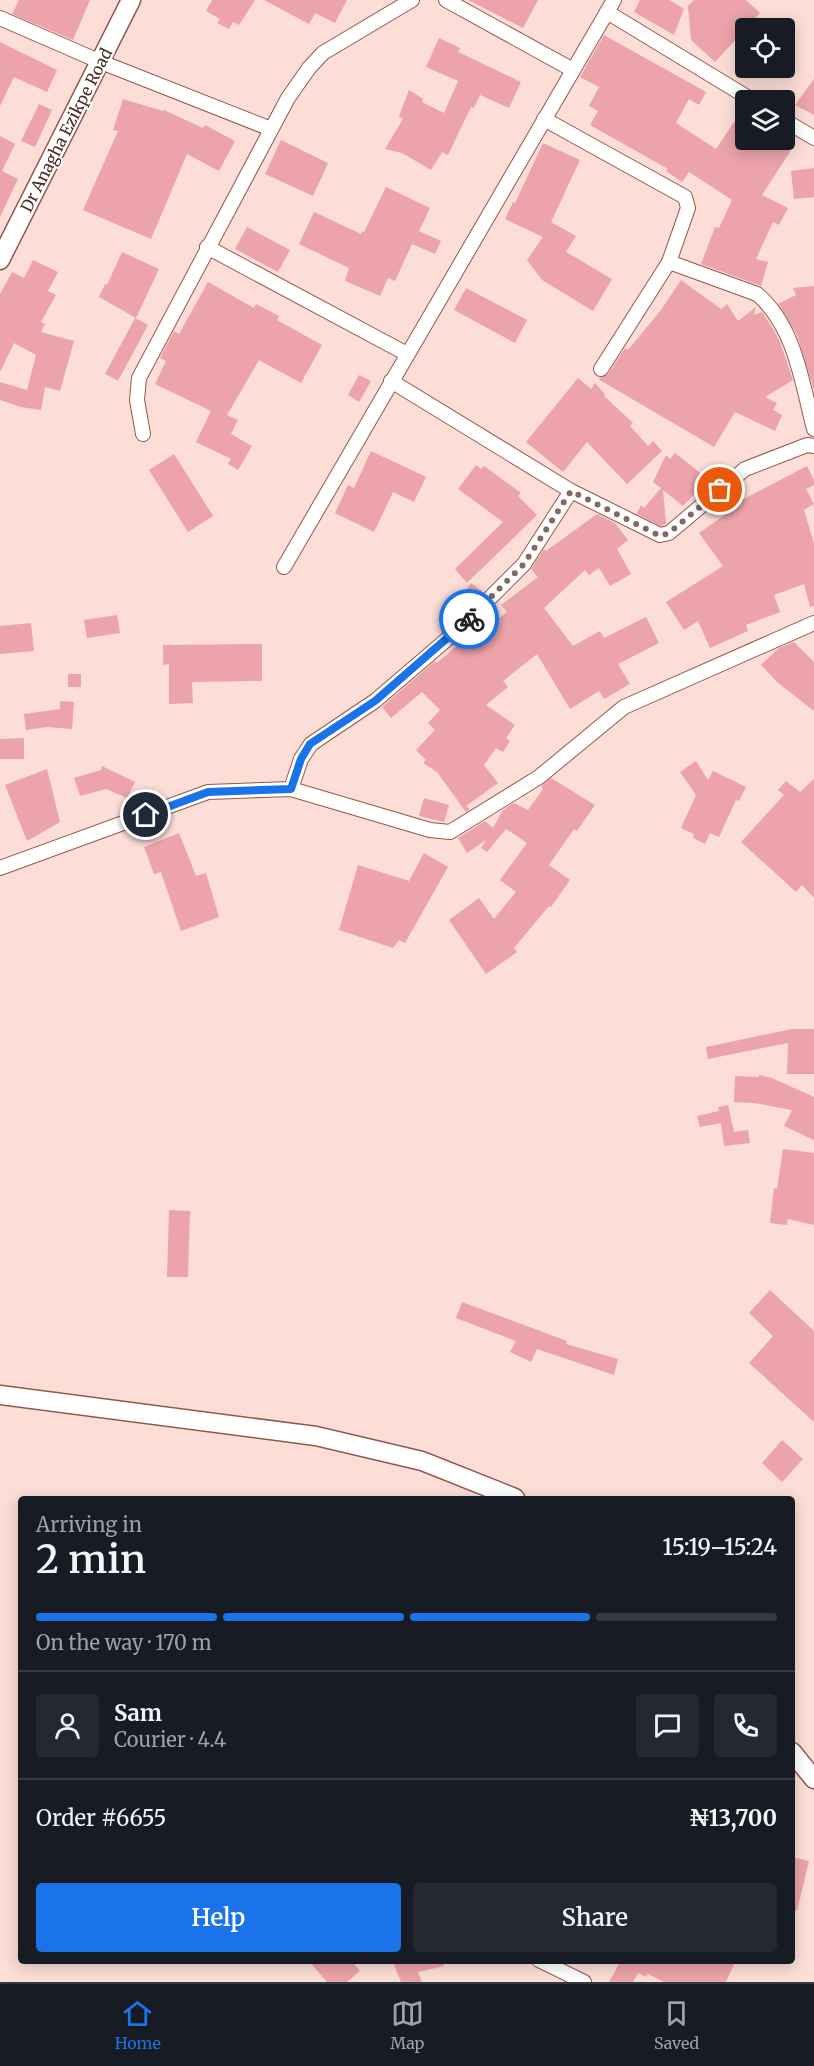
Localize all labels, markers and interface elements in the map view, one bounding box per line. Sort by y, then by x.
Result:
map controls [735,18,795,150]
button: locate [735,18,795,78]
street label: Dr Anagha Ezikpe Road [16,44,116,215]
button: layers [735,90,795,150]
pin [694,464,745,515]
icon: bag [703,473,736,506]
courier [439,589,499,649]
icon: bike [453,603,486,636]
pin [120,789,171,840]
icon: home [129,798,162,831]
text: Arriving in [36,1512,142,1537]
text: 15:19–15:24 [663,1533,777,1561]
text: 2 min [36,1535,146,1584]
text: On the way · 170 m [36,1630,212,1655]
button: person [36,1694,99,1757]
button: chat [636,1694,699,1757]
button: phone [714,1694,777,1757]
text: Sam [114,1699,162,1727]
text: Courier · 4.4 [114,1727,226,1752]
text: Order #6655 [36,1804,166,1832]
text: ₦13,700 [689,1804,777,1832]
button: Help [36,1883,401,1952]
button: Share [413,1883,777,1952]
tab: Home [115,1997,161,2053]
tab: Map [390,1997,424,2053]
tab: Saved [654,1997,699,2053]

